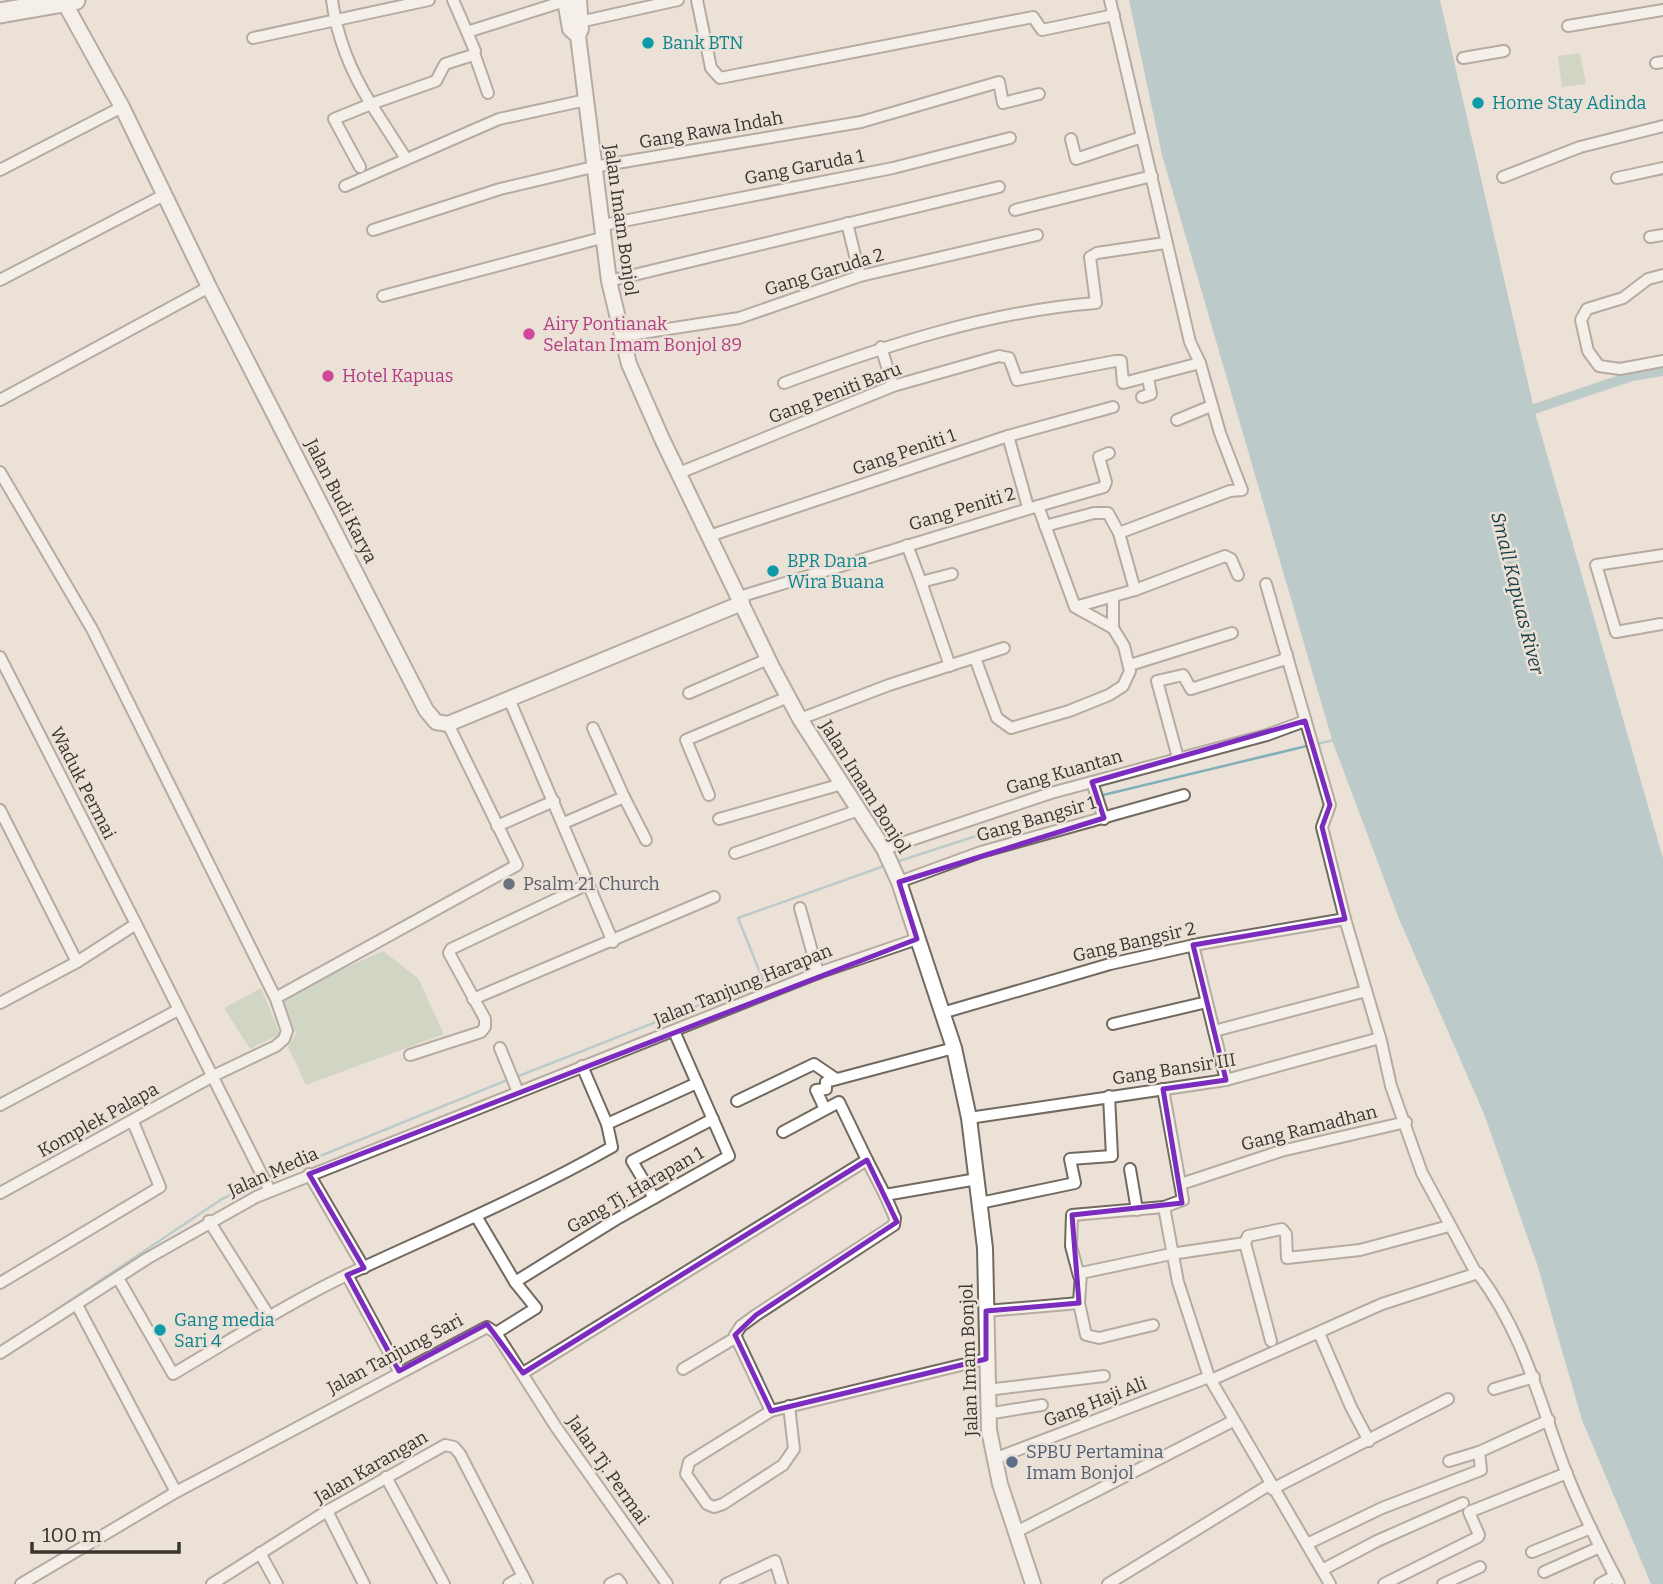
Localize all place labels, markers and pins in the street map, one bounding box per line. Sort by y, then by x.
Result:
place label: Bank BTN [662,32,743,54]
marker: Bank BTN [640,35,656,51]
place label: Home Stay Adinda [1492,92,1647,114]
marker: Home Stay Adinda [1470,95,1486,111]
place label: Airy Pontianak Selatan Imam Bonjol 89 [543,313,742,356]
marker: Airy Pontianak Selatan Imam Bonjol 89 [521,326,537,342]
place label: Hotel Kapuas [342,365,453,387]
marker: Hotel Kapuas [320,368,336,384]
place label: BPR Dana Wira Buana [787,550,885,593]
marker: BPR Dana Wira Buana [765,563,781,579]
place label: Psalm 21 Church [523,873,660,895]
marker: Psalm 21 Church [501,876,517,892]
place label: Gang media Sari 4 [174,1309,275,1352]
marker: Gang media Sari 4 [152,1322,168,1338]
place label: SPBU Pertamina Imam Bonjol [1026,1441,1164,1484]
marker: SPBU Pertamina Imam Bonjol [1004,1454,1020,1470]

